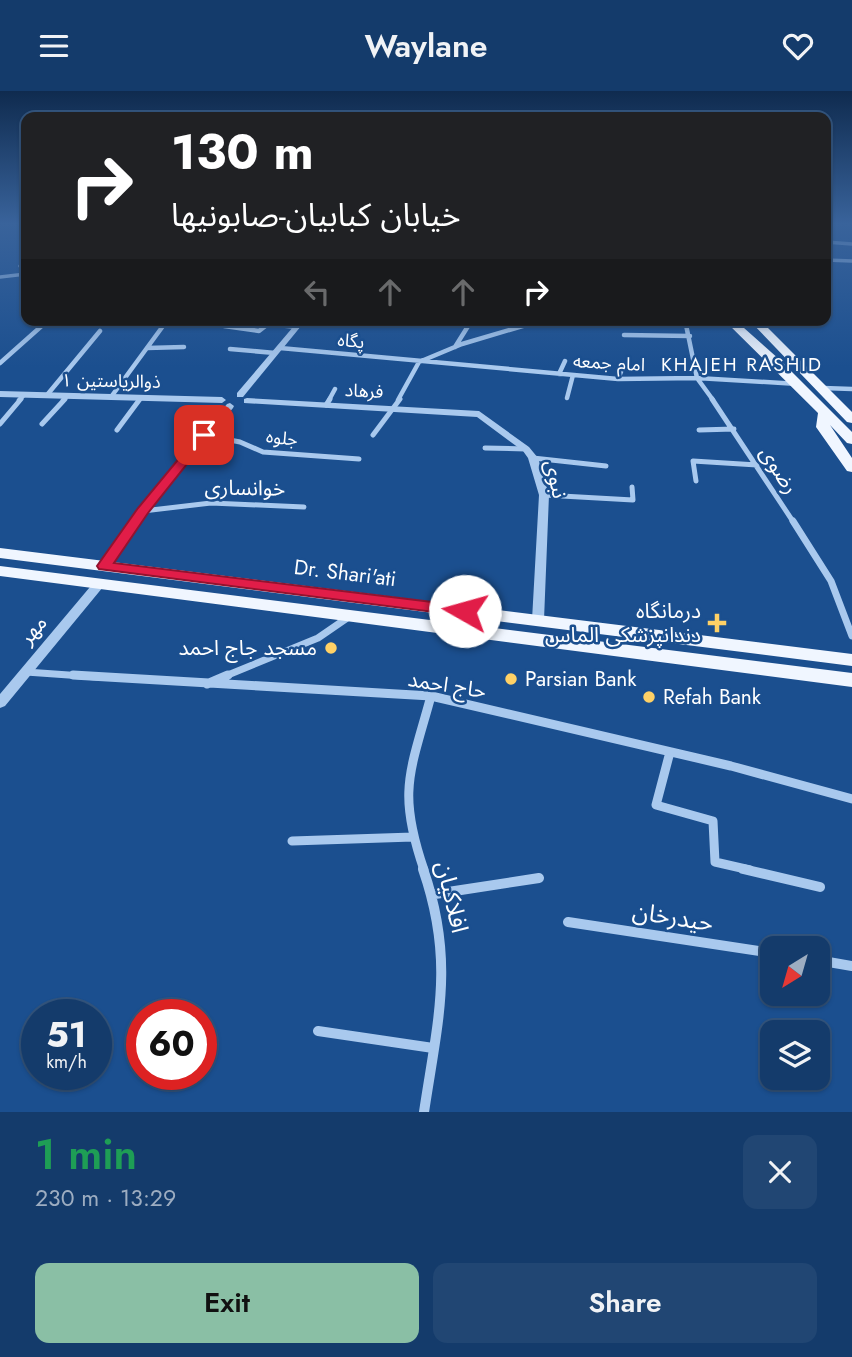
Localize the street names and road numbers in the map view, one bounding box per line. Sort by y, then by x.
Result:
street label: پگاه [336,327,366,355]
street label: امام جمعه [572,348,646,379]
street label: ذوالریاستین ۱ [61,367,161,395]
street label: فرهاد [344,377,384,405]
street label: جلوه [265,423,299,453]
street label: رضوی [752,440,806,500]
street label: نبوی [537,457,575,501]
street label: خوانساری [204,472,286,504]
street label: Dr. Shari'ati [292,552,398,594]
street label: مهر [11,609,54,652]
street label: حاج احمد [406,664,488,706]
street label: افلاکیان [427,857,478,936]
street label: حیدرخان [630,893,716,940]

